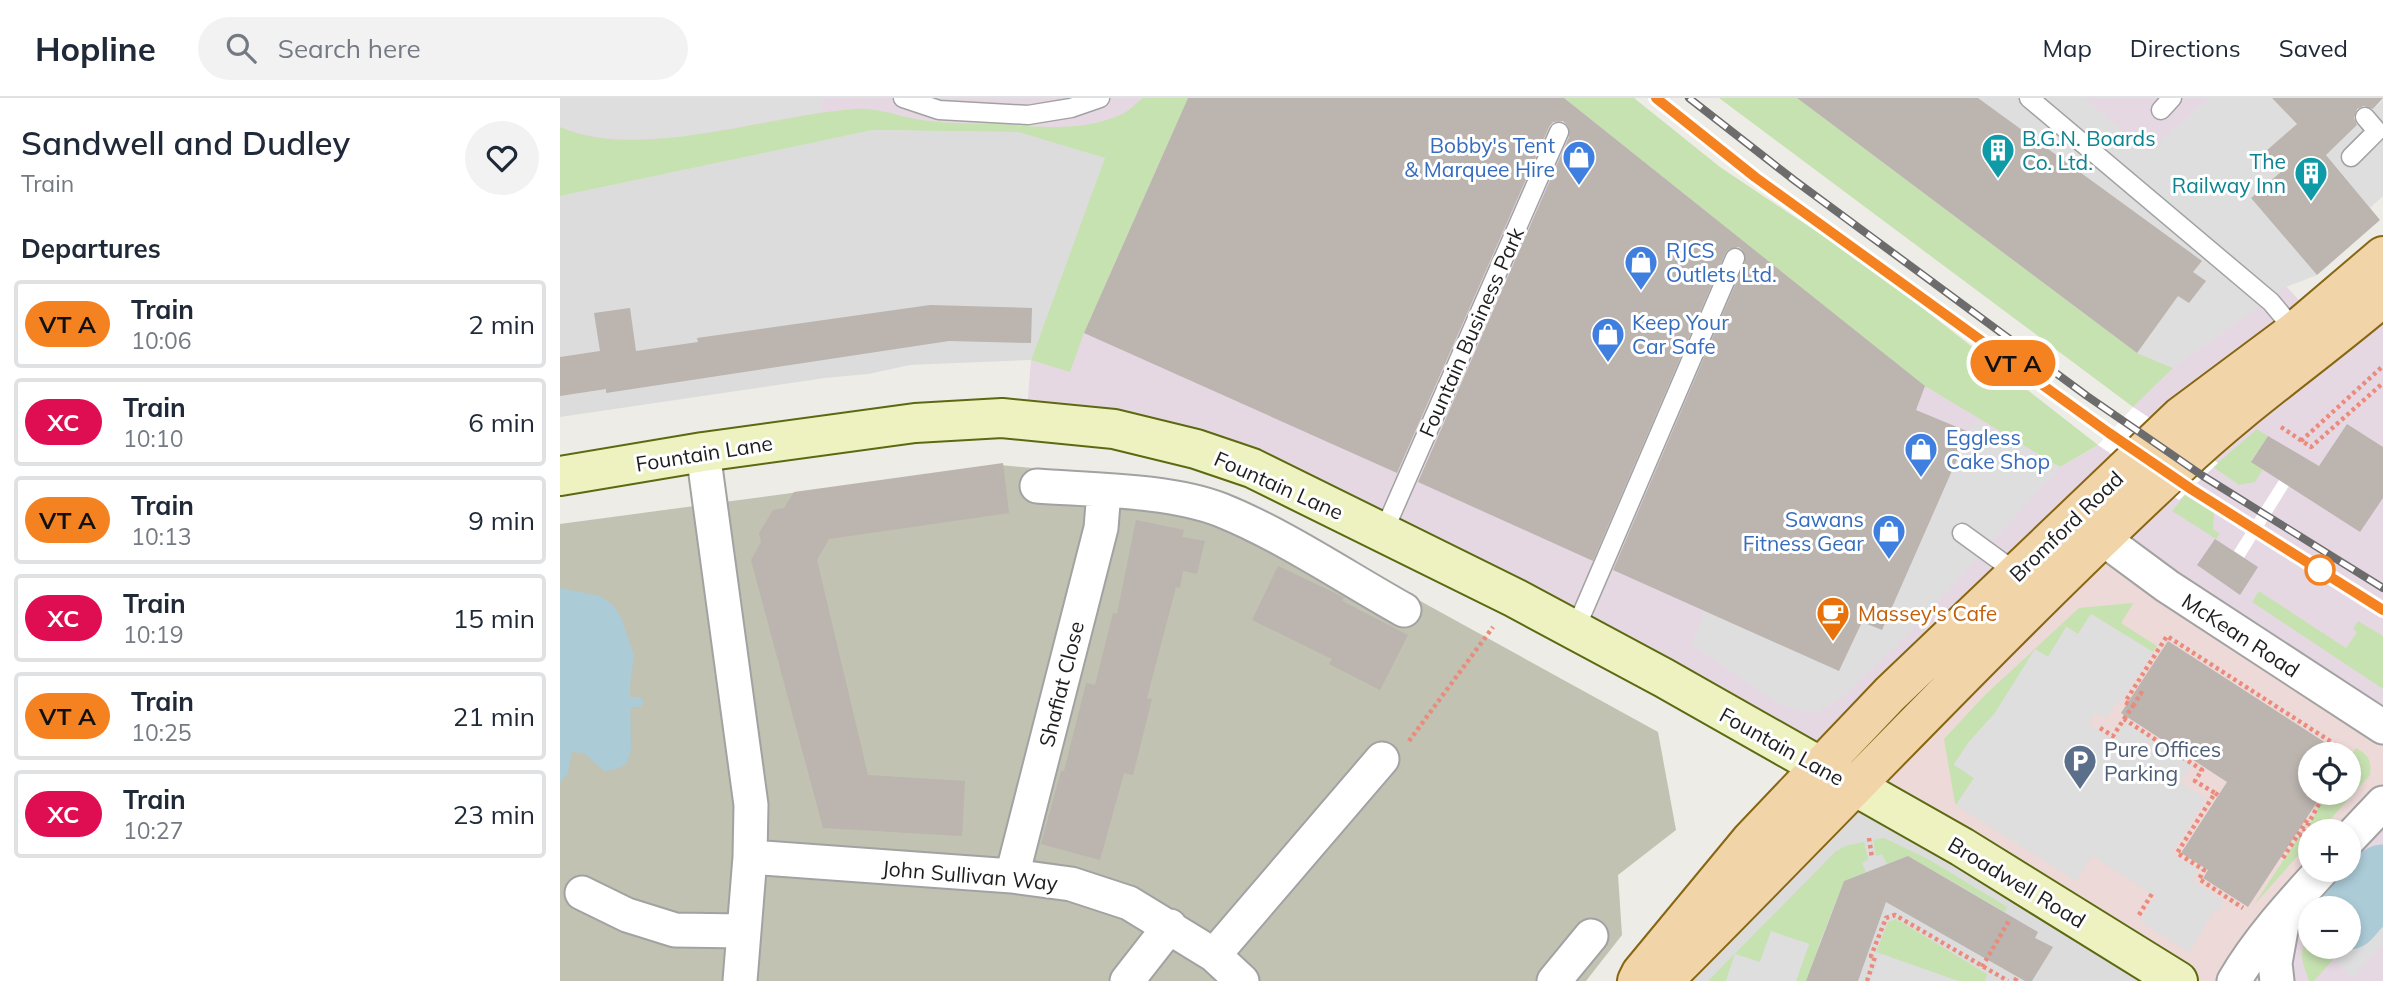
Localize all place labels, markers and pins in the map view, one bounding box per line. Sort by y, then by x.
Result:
place label: B.G.N. Boards Co. Ltd. [2022,125,2156,175]
building icon: B.G.N. Boards Co. Ltd. [1979,131,2017,180]
place label: Bobby's Tent & Marquee Hire [1404,132,1555,182]
shop icon: Bobby's Tent & Marquee Hire [1560,138,1598,187]
place label: The Railway Inn [2172,148,2286,198]
building icon: The Railway Inn [2292,154,2330,203]
place label: RJCS Outlets Ltd. [1666,237,1777,287]
shop icon: RJCS Outlets Ltd. [1622,243,1660,292]
place label: Keep Your Car Safe [1632,309,1729,359]
shop icon: Keep Your Car Safe [1589,315,1627,364]
place label: Eggless Cake Shop [1946,424,2050,474]
shop icon: Eggless Cake Shop [1902,430,1940,479]
place label: Sawans Fitness Gear [1743,506,1864,556]
shop icon: Sawans Fitness Gear [1870,512,1908,561]
unlabelled marker [2305,555,2335,585]
cafe icon: Massey's Cafe [1814,594,1852,643]
place label: Massey's Cafe [1858,600,1997,626]
place label: Pure Offices Parking [2104,736,2221,786]
parking icon: Pure Offices Parking [2061,742,2099,791]

